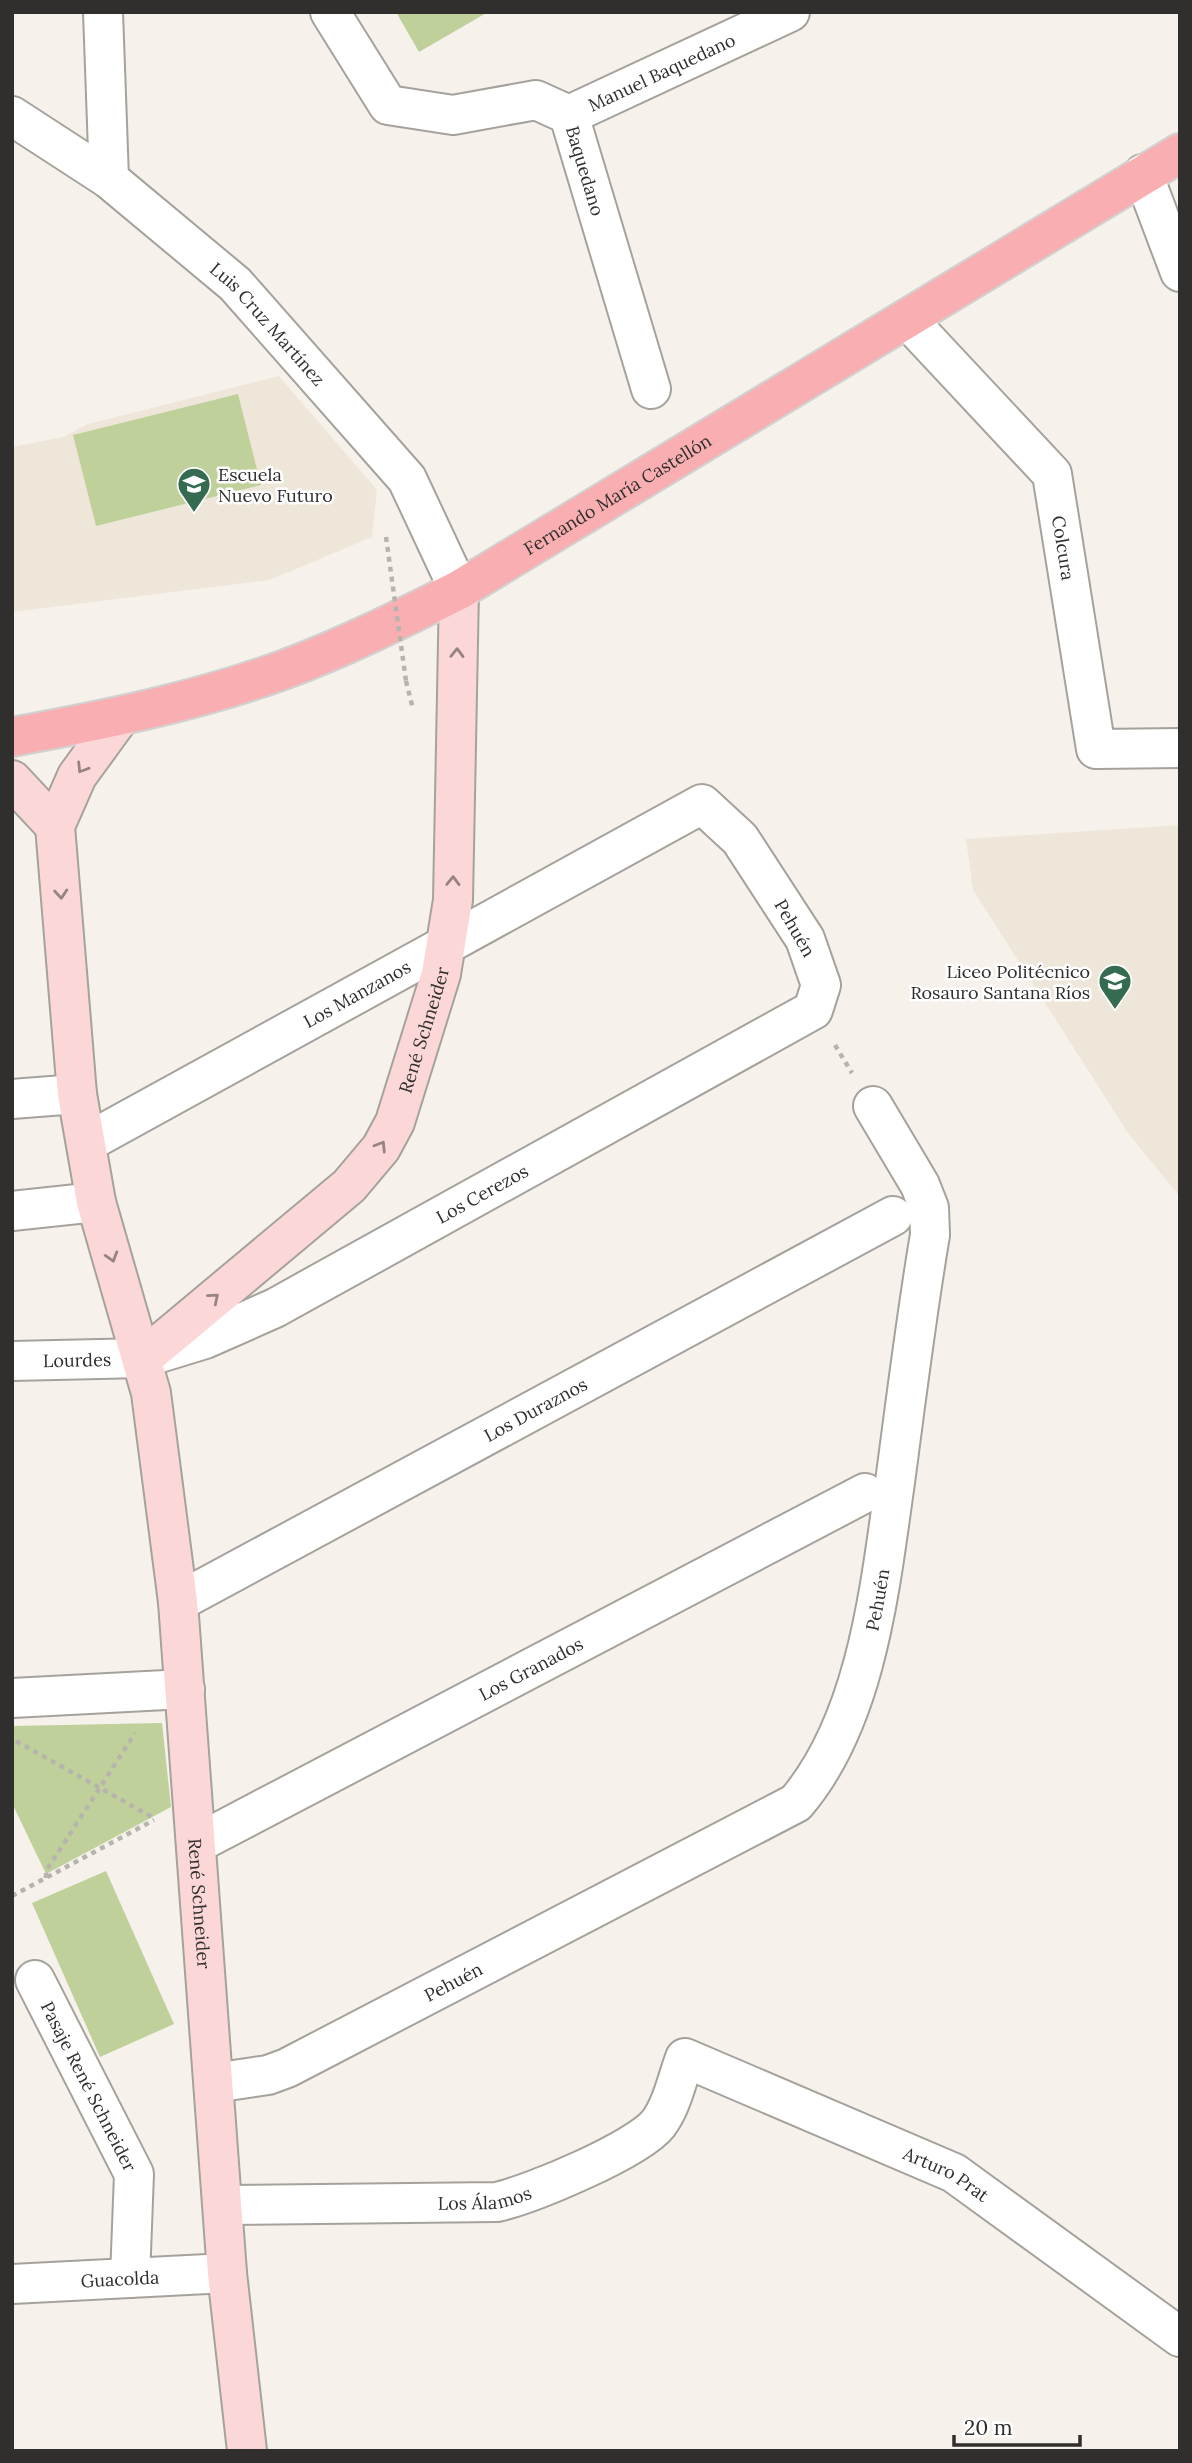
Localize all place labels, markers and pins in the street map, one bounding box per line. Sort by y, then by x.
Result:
place label: Escuela Nuevo Futuro [218,463,333,507]
school or university icon: Escuela Nuevo Futuro [175,465,213,514]
place label: Liceo Politécnico Rosauro Santana Ríos [910,960,1090,1004]
school or university icon: Liceo Politécnico Rosauro Santana Ríos [1096,962,1134,1011]

